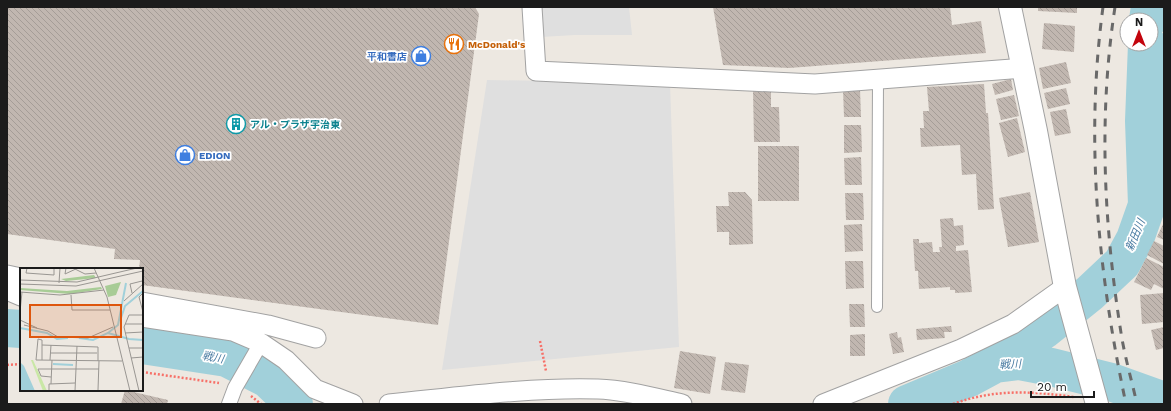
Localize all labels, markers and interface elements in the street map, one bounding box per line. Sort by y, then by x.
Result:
north arrow [1119,12,1159,52]
text: N [1135,16,1143,29]
restaurant icon: McDonald's [443,33,465,55]
place label: McDonald's [468,39,526,50]
shop icon: 平和書店 [410,45,432,67]
place label: 平和書店 [367,51,407,62]
building icon: アル・プラザ宇治東 [225,113,247,135]
place label: アル・プラザ宇治東 [250,119,341,130]
shop icon: EDION [174,144,196,166]
place label: EDION [199,150,230,161]
water label: 新田川 [1123,217,1148,253]
inset map [20,268,143,391]
water label: 戦川 [201,349,226,366]
water label: 戦川 [999,357,1022,372]
scale bar [1031,373,1094,399]
text: 20 m [1037,380,1067,394]

